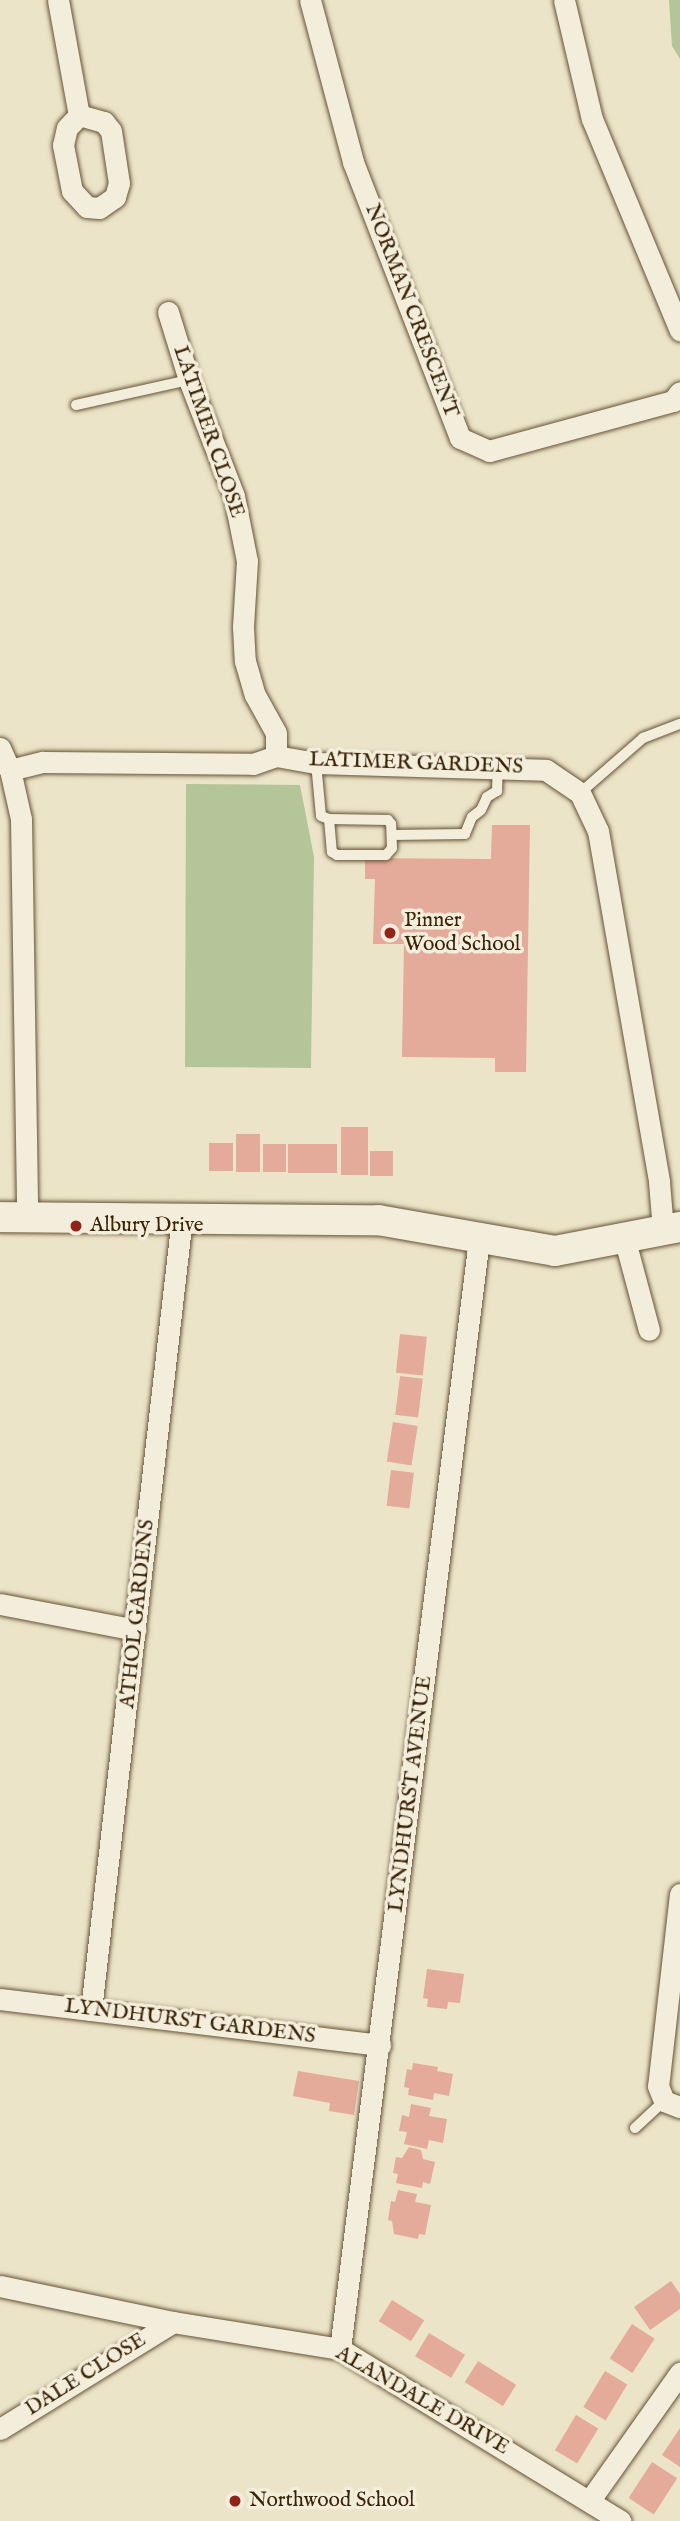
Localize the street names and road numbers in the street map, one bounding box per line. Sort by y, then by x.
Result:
street label: NORMAN CRESCENT [359,201,463,421]
street label: LATIMER CLOSE [167,343,249,521]
street label: LATIMER GARDENS [309,748,523,780]
street label: ATHOL GARDENS [116,1518,160,1710]
street label: LYNDHURST AVENUE [384,1674,438,1914]
street label: LYNDHURST GARDENS [63,1994,317,2050]
street label: DALE CLOSE [21,2328,151,2422]
street label: ALANDALE DRIVE [331,2341,513,2461]

